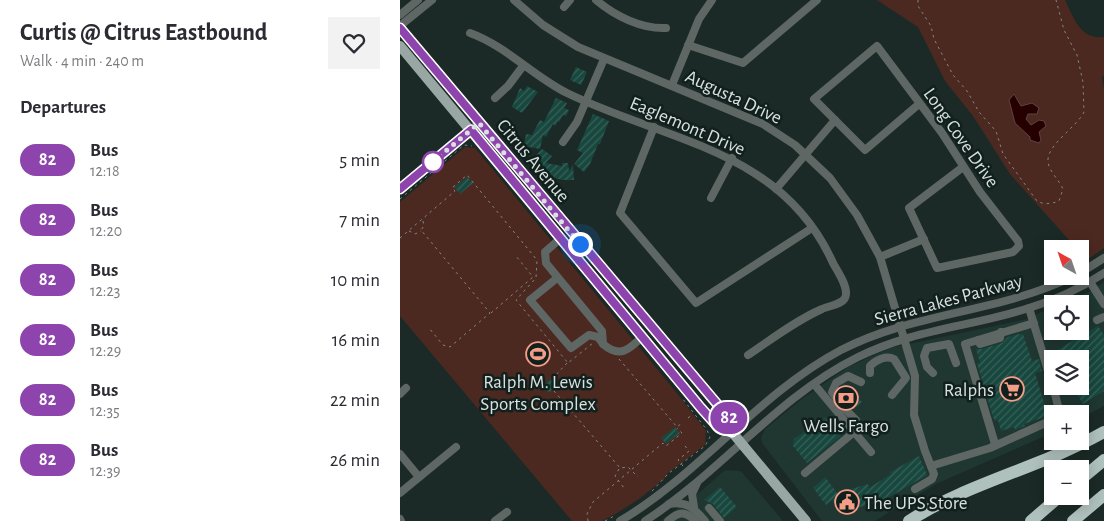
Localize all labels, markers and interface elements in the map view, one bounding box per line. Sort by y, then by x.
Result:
button: heart [328,17,380,69]
text: Curtis @ Citrus Eastbound [20,21,267,45]
text: Walk · 4 min · 240 m [20,53,144,69]
street label: Augusta Drive [682,67,784,128]
street label: Long Cove Drive [920,85,1002,191]
street label: Eaglemont Drive [627,94,748,159]
text: Departures [20,98,106,117]
street label: Citrus Avenue [493,116,573,206]
text: Bus [90,141,118,160]
text: 82 [39,151,56,169]
text: 5 min [339,151,380,170]
unlabelled marker [422,151,444,173]
text: 12:18 [90,163,120,179]
text: Bus [90,201,118,220]
text: 82 [39,211,56,229]
text: 7 min [339,211,380,230]
text: 12:20 [90,223,122,239]
your location [568,232,593,257]
north arrow [1044,240,1089,285]
map controls [1044,240,1089,505]
text: Bus [90,261,118,280]
text: 82 [39,271,56,289]
text: 10 min [331,271,380,290]
street label: Sierra Lakes Parkway [872,272,1024,329]
text: 12:23 [90,283,120,299]
button: locate [1044,295,1089,340]
text: Bus [90,321,118,340]
text: 82 [39,331,56,349]
text: 16 min [332,331,380,350]
sports icon: Ralph M. Lewis Sports Complex [525,341,551,367]
text: 12:29 [90,343,121,359]
button: layers [1044,350,1089,395]
place label: Ralph M. Lewis Sports Complex [480,373,596,414]
supermarket icon: Ralphs [999,376,1025,402]
text: Bus [90,381,118,400]
place label: Ralphs [944,381,994,400]
bank icon: Wells Fargo [833,385,859,411]
text: 82 [39,391,56,409]
text: 22 min [330,391,380,410]
line badge: 82 [706,402,752,434]
text: 12:35 [90,403,120,419]
button: + [1044,405,1089,450]
text: 82 [720,409,738,427]
place label: Wells Fargo [803,417,889,436]
text: Bus [90,441,118,460]
text: 82 [39,451,56,469]
text: 26 min [330,451,380,470]
button: − [1044,460,1089,505]
text: 12:39 [90,463,121,479]
public building icon: The UPS Store [834,489,860,515]
place label: The UPS Store [864,494,968,513]

